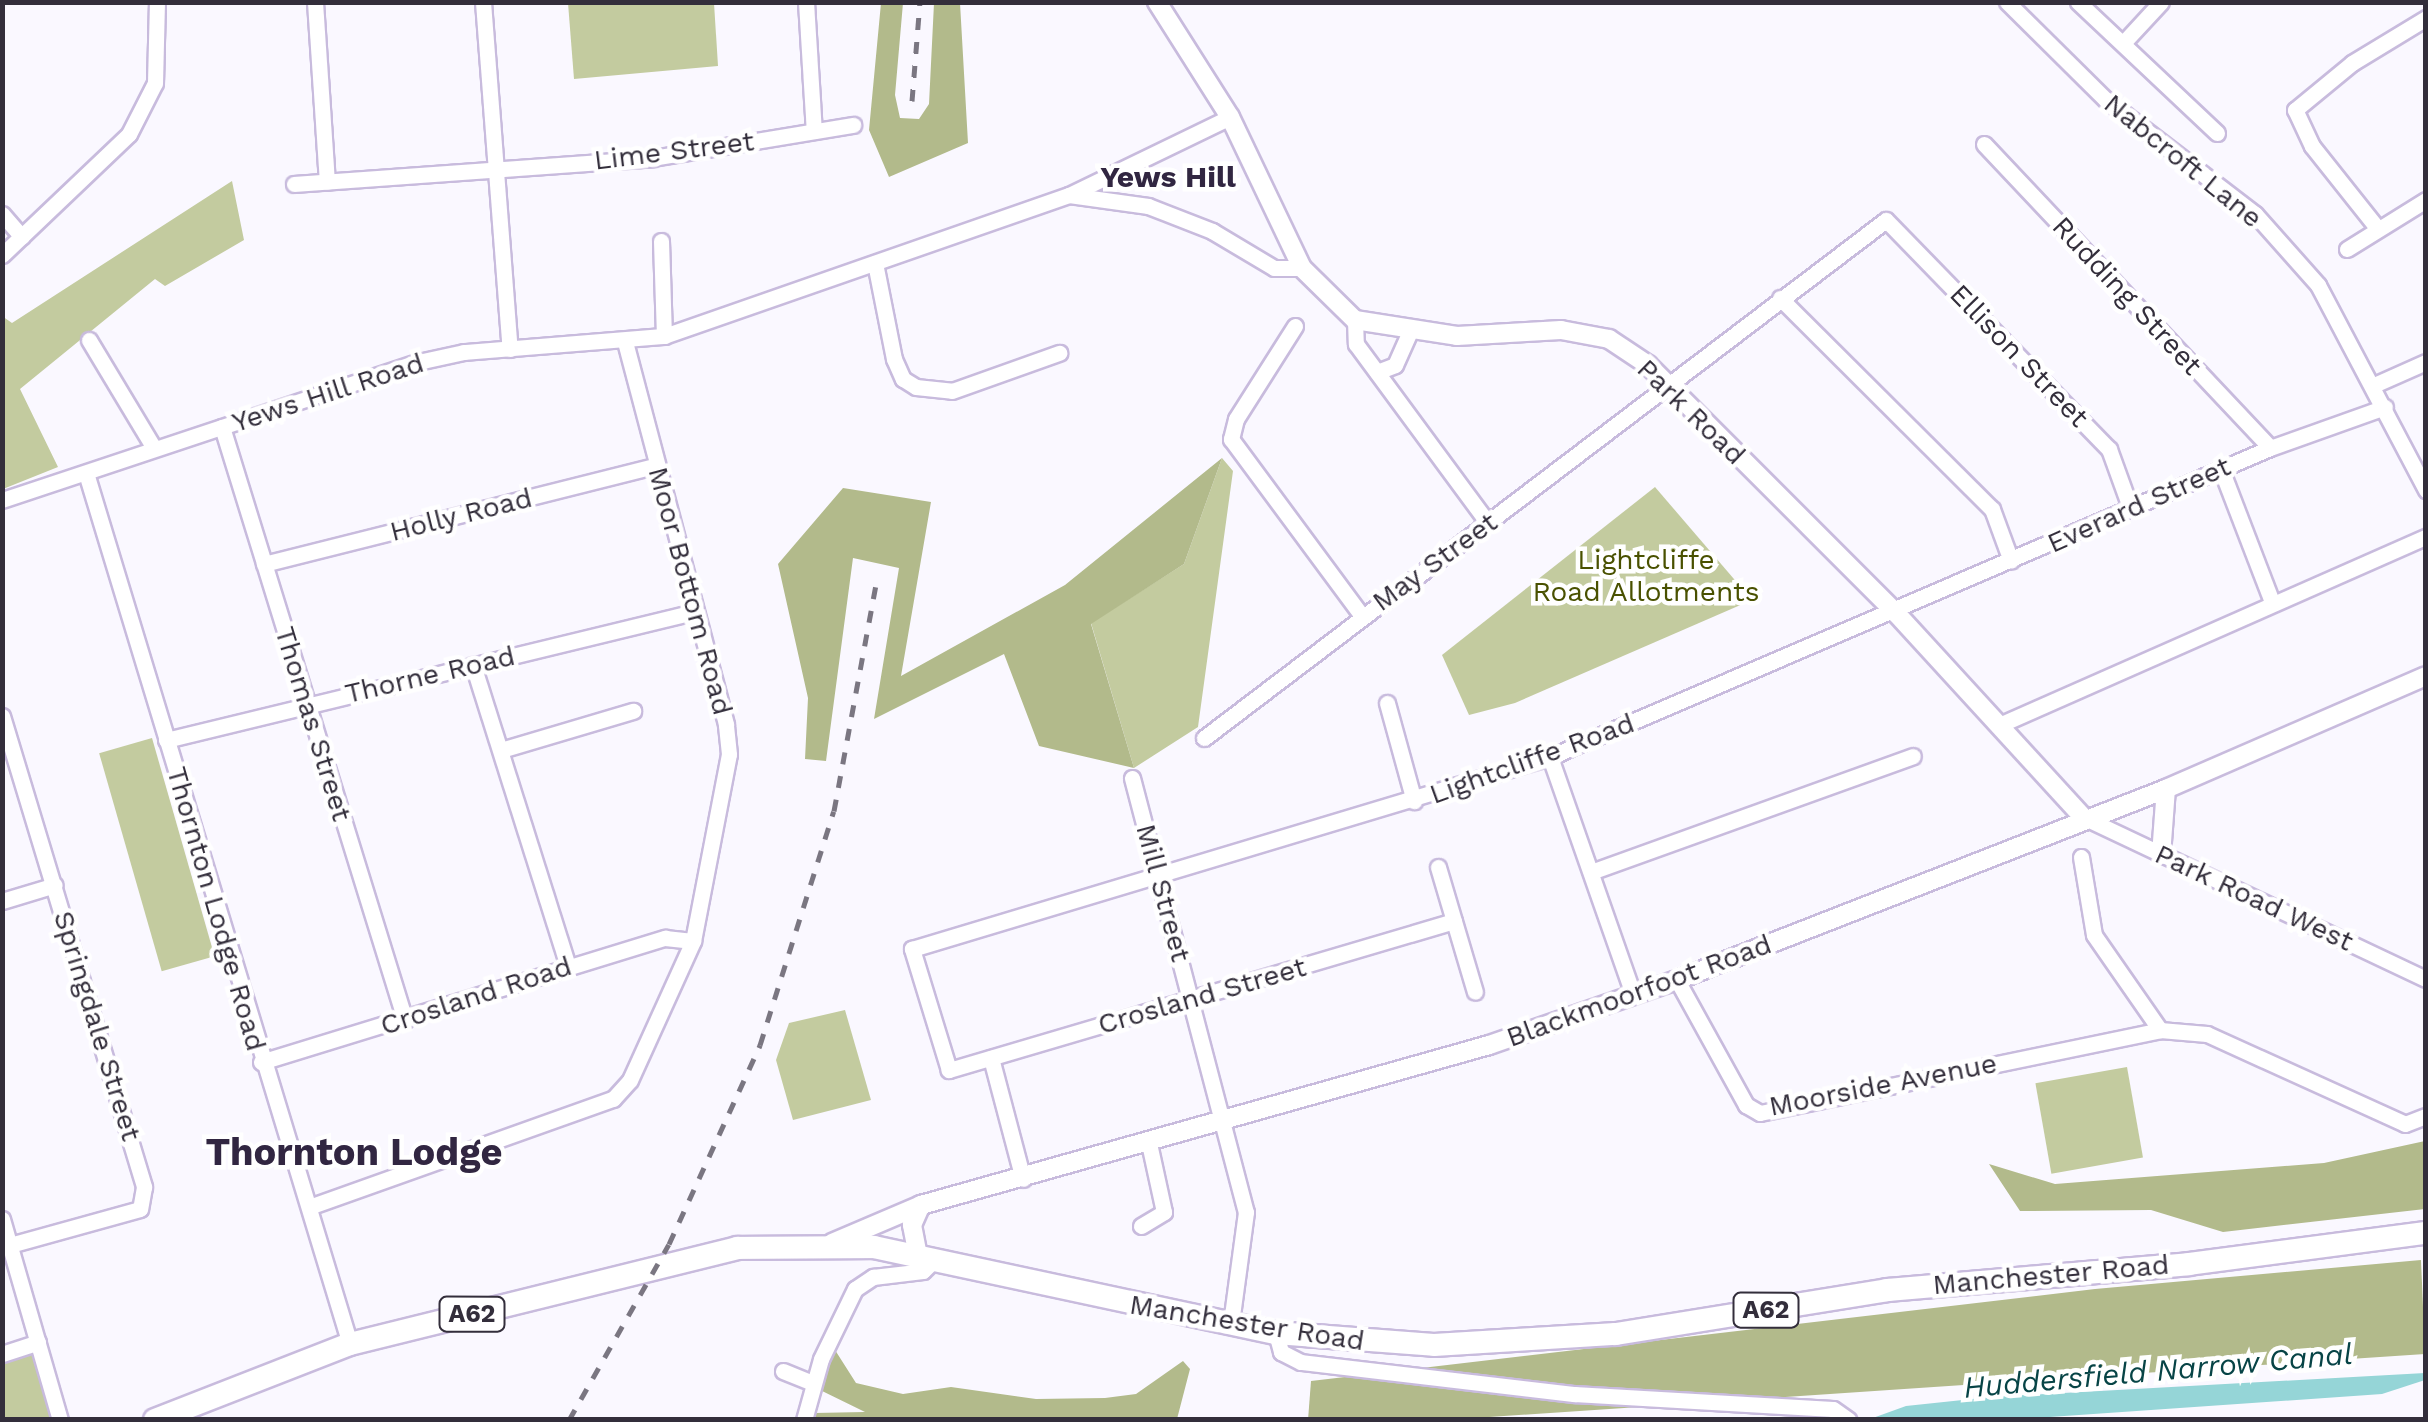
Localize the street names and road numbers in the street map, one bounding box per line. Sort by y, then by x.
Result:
street label: Nabcroft Lane [2097,87,2269,235]
street label: Lime Street [592,125,756,177]
street label: Rudding Street [2045,210,2209,382]
street label: Ellison Street [1943,278,2095,434]
street label: Yews Hill Road [228,346,428,440]
street label: Park Road [1630,352,1752,472]
street label: Everard Street [2042,450,2236,560]
street label: Moor Bottom Road [641,463,739,719]
street label: Holly Road [386,481,536,549]
street label: May Street [1366,505,1504,619]
street label: Thomas Street [267,623,359,825]
street label: Thorne Road [342,639,518,711]
street label: Lightcliffe Road [1425,706,1639,812]
street label: Thornton Lodge Road [159,763,273,1055]
street label: Mill Street [1128,820,1198,966]
street label: Park Road West [2149,837,2359,959]
street label: Springdale Street [46,907,148,1145]
street label: Blackmoorfoot Road [1502,927,1776,1055]
street label: Crosland Road [376,949,576,1043]
street label: Crosland Street [1094,950,1310,1042]
street label: Moorside Avenue [1766,1046,2000,1124]
street label: Manchester Road [1931,1248,2171,1302]
street label: Manchester Road [1127,1288,1367,1358]
road number: A62 [1731,1290,1801,1330]
road number: A62 [437,1294,507,1334]

